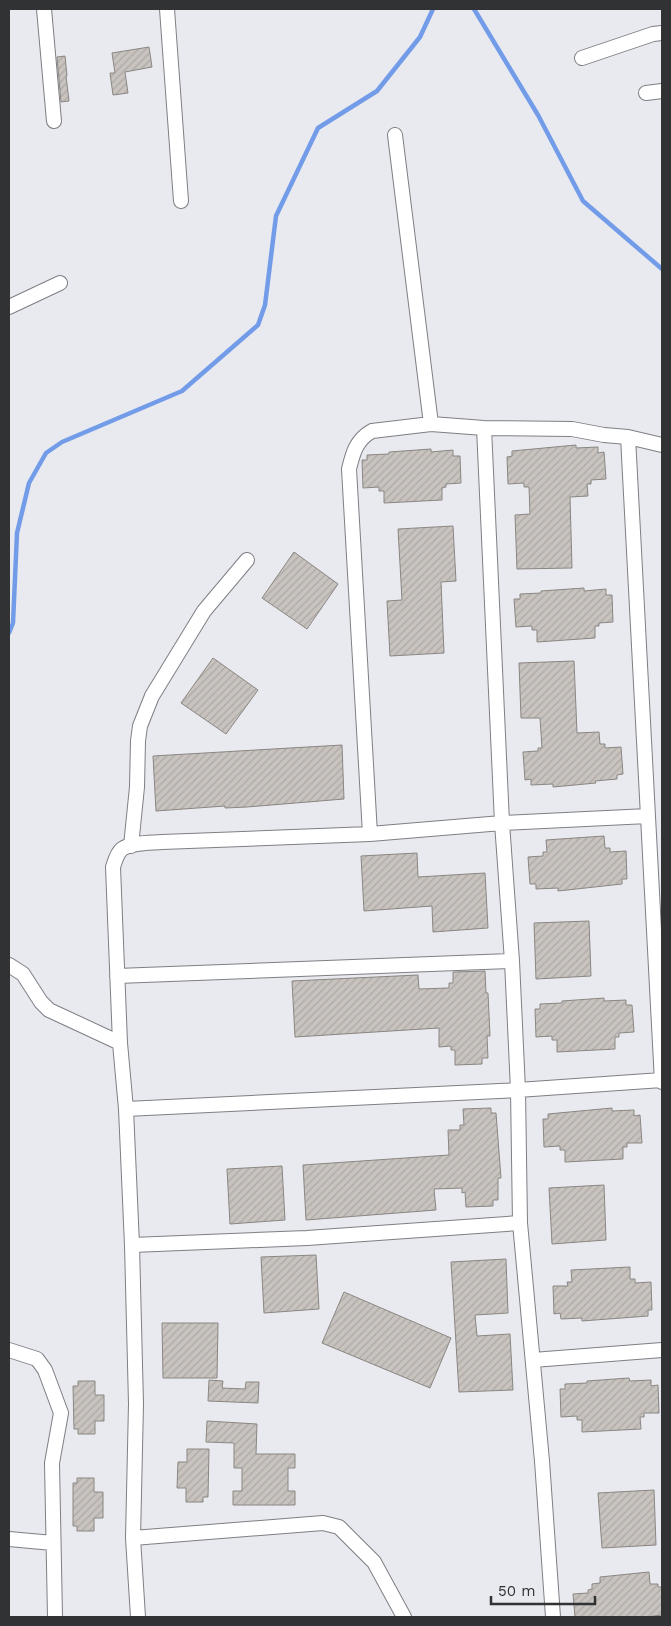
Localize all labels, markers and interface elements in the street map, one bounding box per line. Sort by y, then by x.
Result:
scale bar [491,1574,595,1606]
text: 50 m [498,1582,535,1600]

